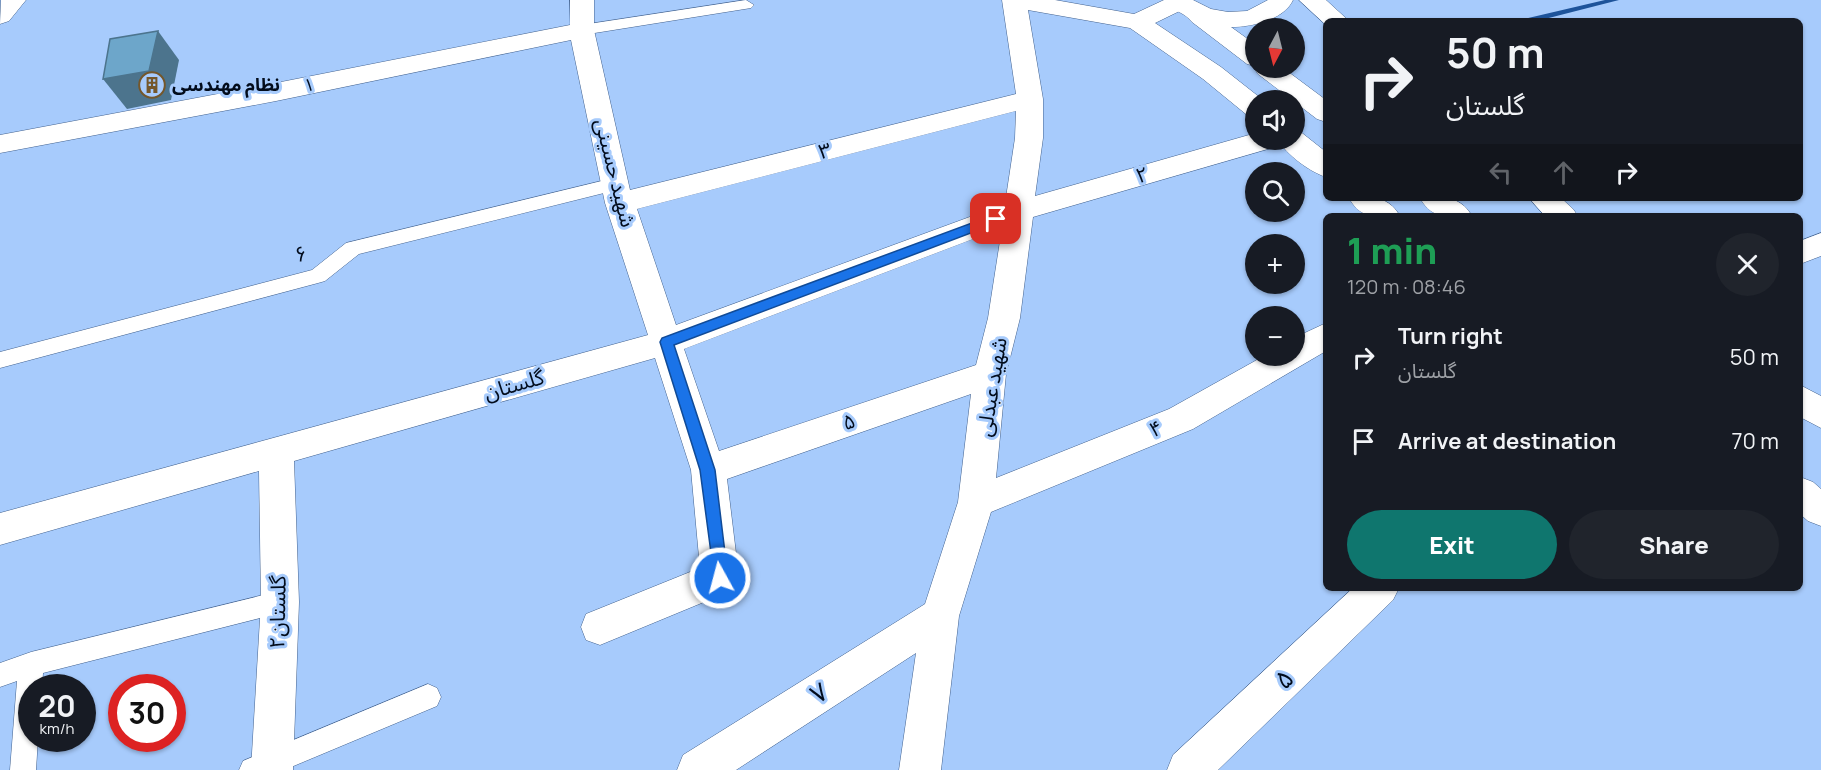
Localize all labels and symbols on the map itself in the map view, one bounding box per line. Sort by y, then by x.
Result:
north arrow [1245,18,1305,78]
building icon: نظام مهندسی [137,70,167,100]
street label: ۱ [301,71,316,97]
place label: نظام مهندسی [172,72,280,98]
street label: شهید حسینی [589,116,643,230]
street label: ۳ [816,135,834,165]
street label: ۲ [1132,159,1151,189]
pin [970,193,1021,244]
street label: ۶ [290,238,311,268]
street label: شهید عبدلی [969,335,1013,439]
street label: گلستان [480,362,547,406]
street label: ۵ [838,406,859,436]
street label: ۴ [1145,413,1166,443]
position arrow [688,546,752,610]
street label: گلستان۲ [262,575,292,649]
street label: ۵ [1266,660,1301,697]
street label: ۷ [802,673,835,711]
speed limit sign: 30 [108,674,186,752]

